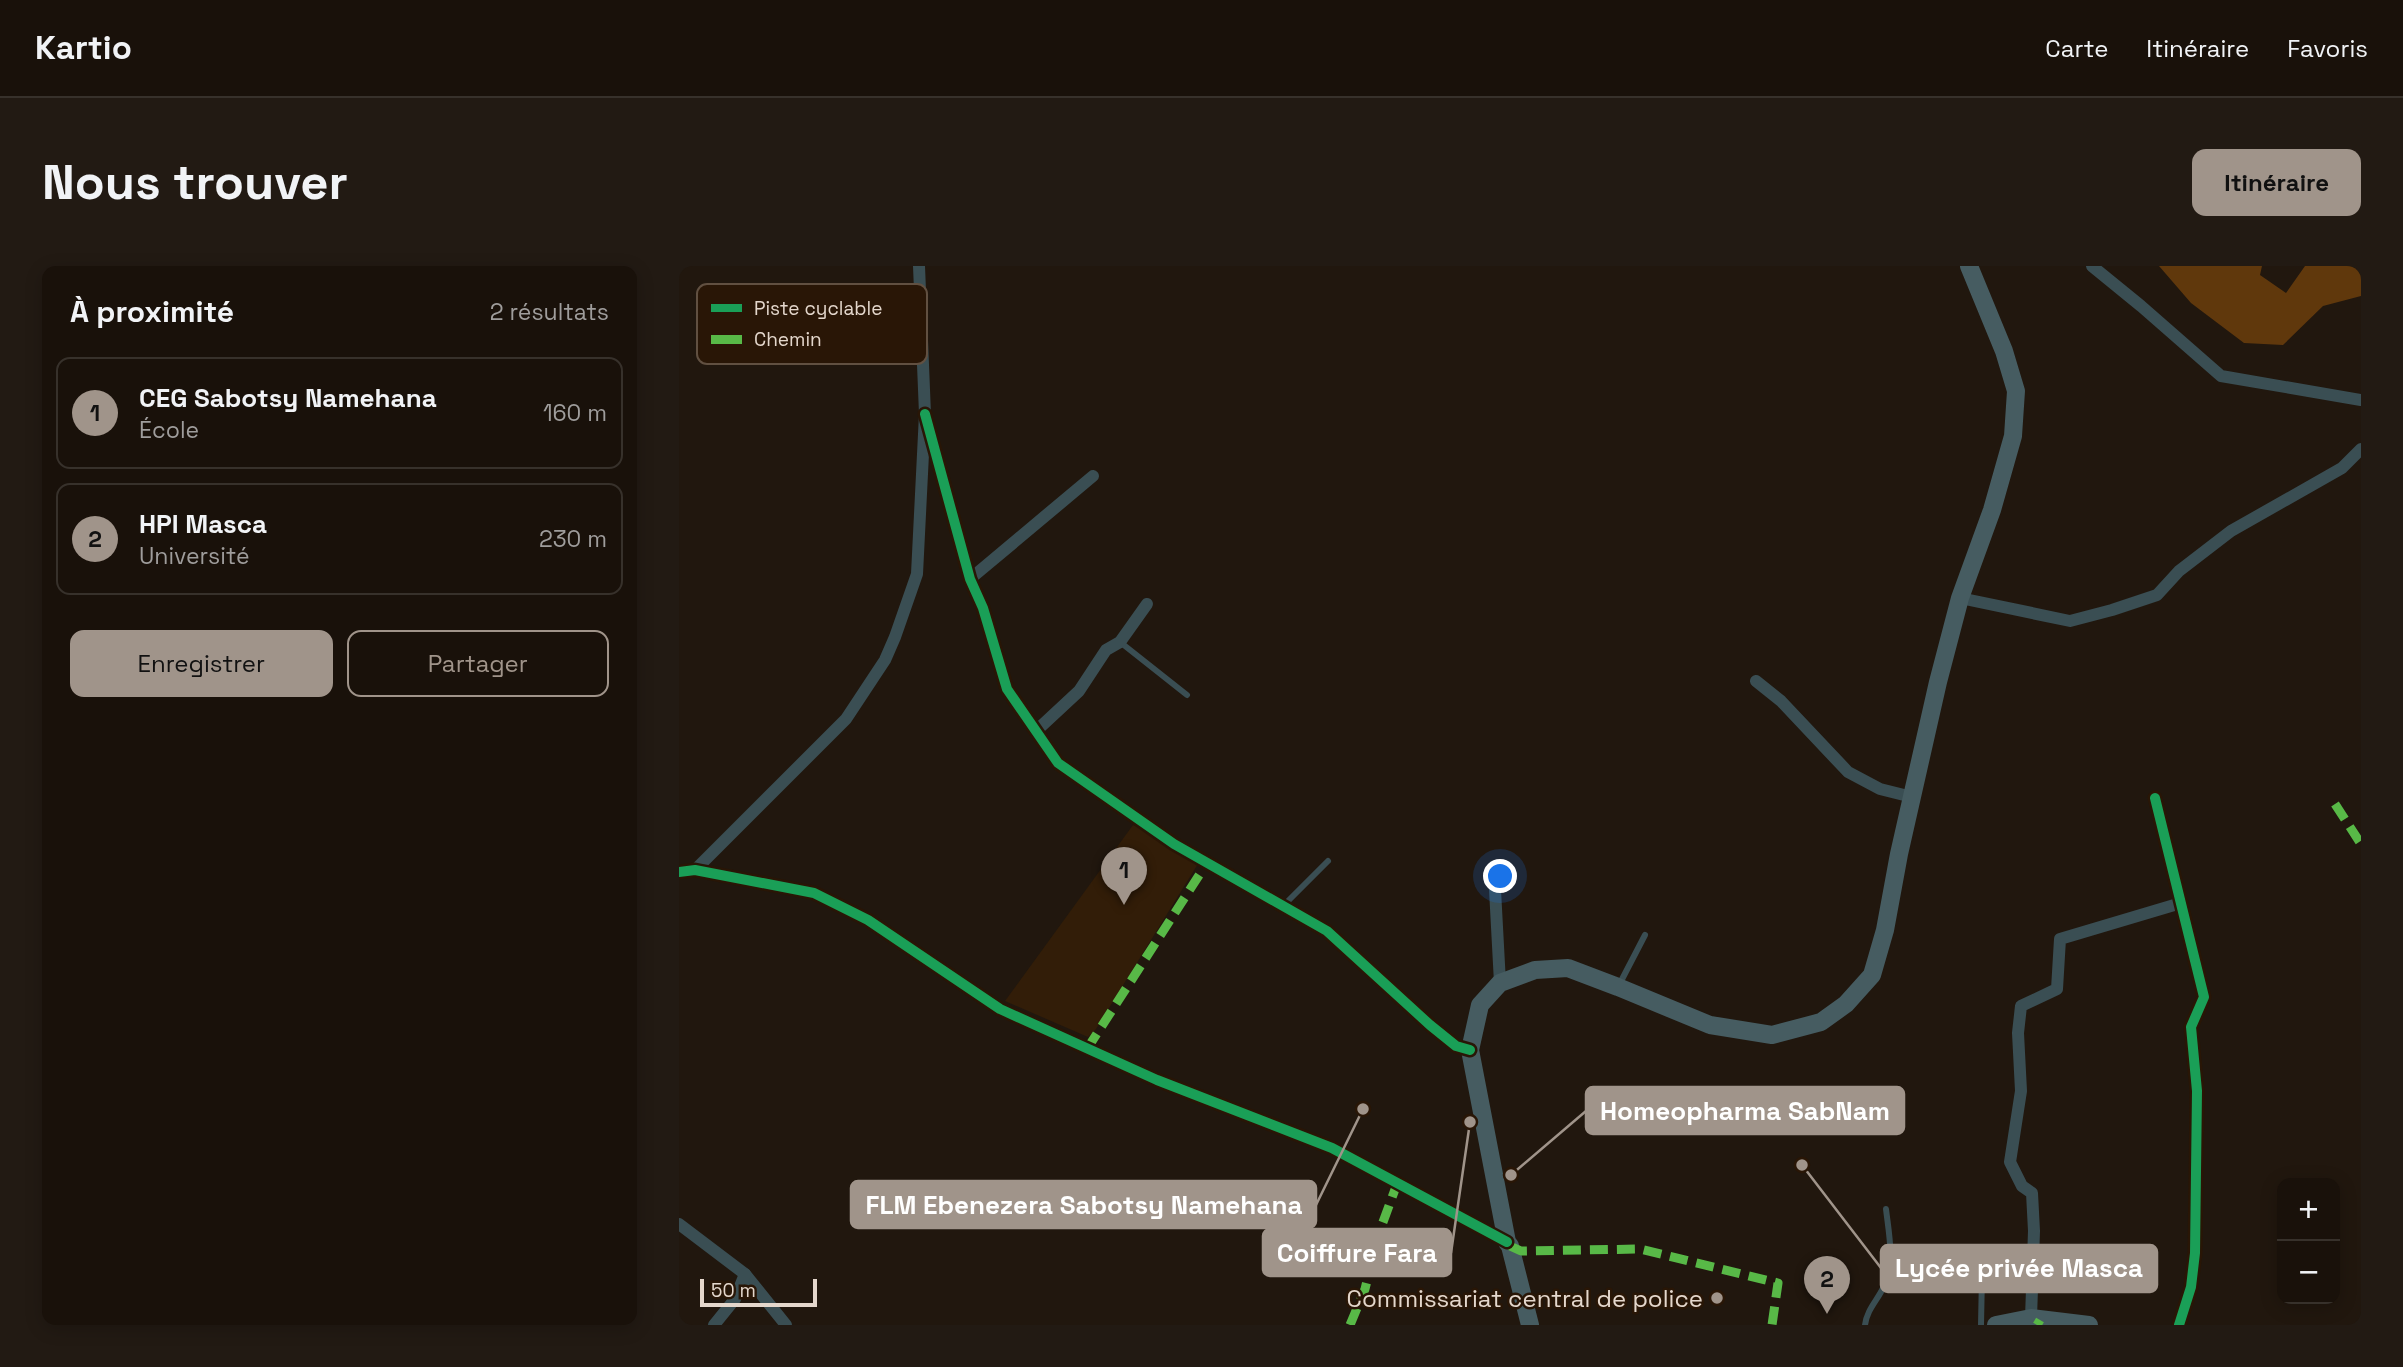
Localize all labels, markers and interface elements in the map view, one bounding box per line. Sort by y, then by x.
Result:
text: Kartio [35,27,132,69]
text: Carte [2045,33,2108,64]
text: Itinéraire [2146,33,2249,64]
text: Favoris [2287,33,2368,64]
button: Itinéraire [2192,149,2361,216]
text: Nous trouver [42,151,348,213]
legend [697,284,927,364]
text: À proximité [70,292,234,331]
text: Piste cyclable [754,296,882,321]
text: 2 résultats [490,297,609,327]
text: Chemin [754,327,822,352]
text: CEG Sabotsy Namehana [139,381,437,415]
text: 1 [90,398,100,428]
text: 160 m [543,398,607,428]
text: École [139,415,199,445]
text: HPI Masca [139,507,267,541]
text: 2 [88,524,102,554]
text: 230 m [539,524,607,554]
text: Université [139,541,250,571]
button: Enregistrer [70,630,333,697]
button: Partager [347,630,609,697]
pin: 1 [1101,847,1147,905]
your location [1483,859,1517,893]
callout: Homeopharma SabNam [1586,1087,1904,1134]
text: Homeopharma SabNam [1600,1094,1890,1128]
map controls [2277,1178,2340,1304]
button: + [2277,1178,2340,1241]
callout: FLM Ebenezera Sabotsy Namehana [851,1181,1316,1228]
text: FLM Ebenezera Sabotsy Namehana [866,1188,1302,1222]
callout: Coiffure Fara [1263,1229,1451,1276]
text: Coiffure Fara [1277,1236,1437,1270]
button: − [2277,1241,2340,1304]
callout: Lycée privée Masca [1881,1245,2157,1292]
text: Lycée privée Masca [1895,1251,2143,1285]
pin: 2 [1804,1256,1850,1314]
scale bar [700,1276,817,1308]
text: 50 m [711,1278,756,1303]
place label: Commissariat central de police [1347,1283,1703,1314]
marker: Commissariat central de police [1709,1290,1725,1306]

